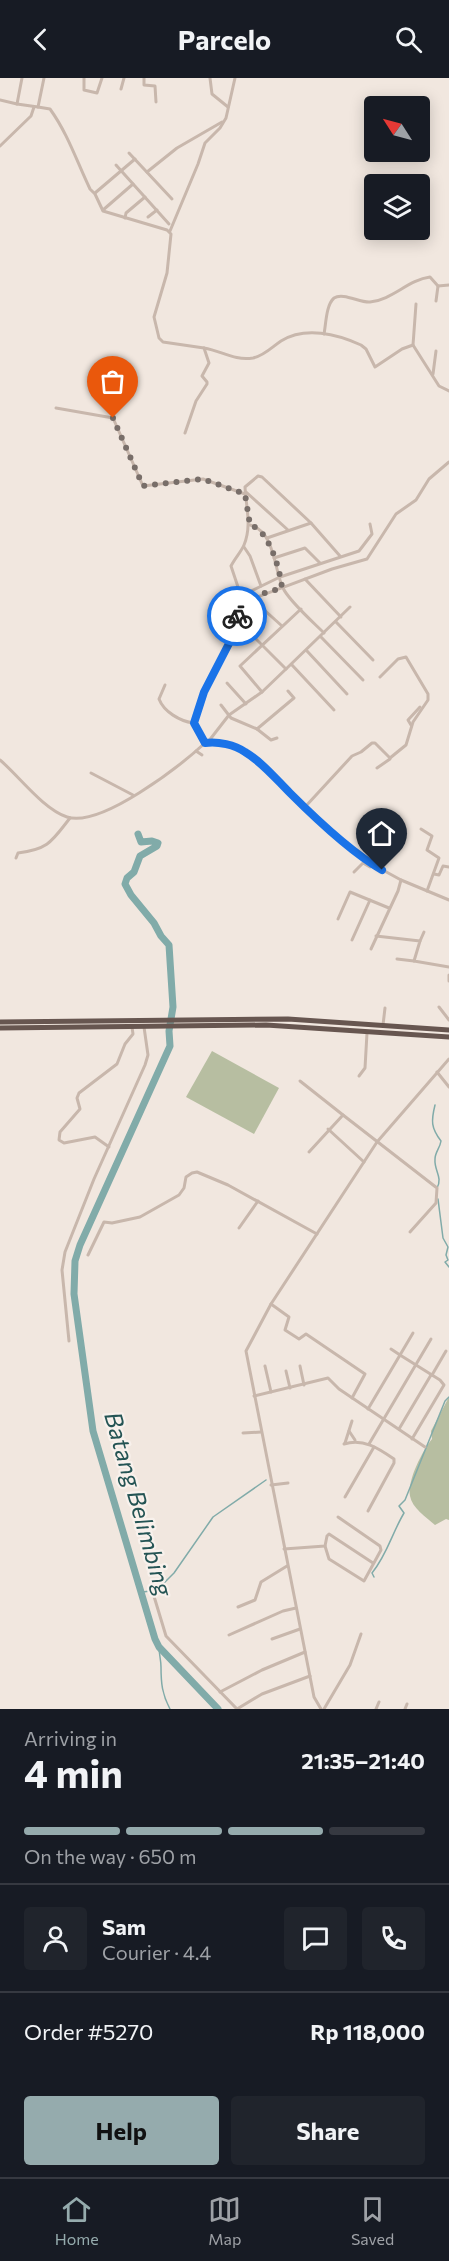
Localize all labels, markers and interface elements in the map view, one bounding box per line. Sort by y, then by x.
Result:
icon: back [24,23,57,56]
text: Parcelo [178,23,271,56]
icon: search [392,23,425,56]
north arrow [364,96,430,162]
map controls [364,96,430,240]
button: layers [364,174,430,240]
pin [87,356,138,418]
icon: bag [96,365,129,398]
courier [207,586,267,646]
icon: bike [221,600,254,633]
pin [356,808,407,870]
icon: home [365,817,398,850]
water label: Batang Belimbing [99,1408,180,1600]
text: Arriving in [24,1726,117,1750]
text: 21:35–21:40 [301,1747,425,1774]
text: 4 min [24,1748,123,1796]
text: On the way · 650 m [24,1844,196,1868]
button: person [24,1907,87,1970]
button: chat [284,1907,347,1970]
button: phone [362,1907,425,1970]
text: Sam [102,1913,146,1940]
text: Courier · 4.4 [102,1940,211,1964]
text: Order #5270 [24,2018,153,2045]
text: Rp 118,000 [310,2018,425,2045]
button: Help [24,2096,219,2165]
button: Share [231,2096,425,2165]
tab: Home [55,2193,99,2248]
tab: Map [208,2193,241,2248]
tab: Saved [351,2193,394,2248]

